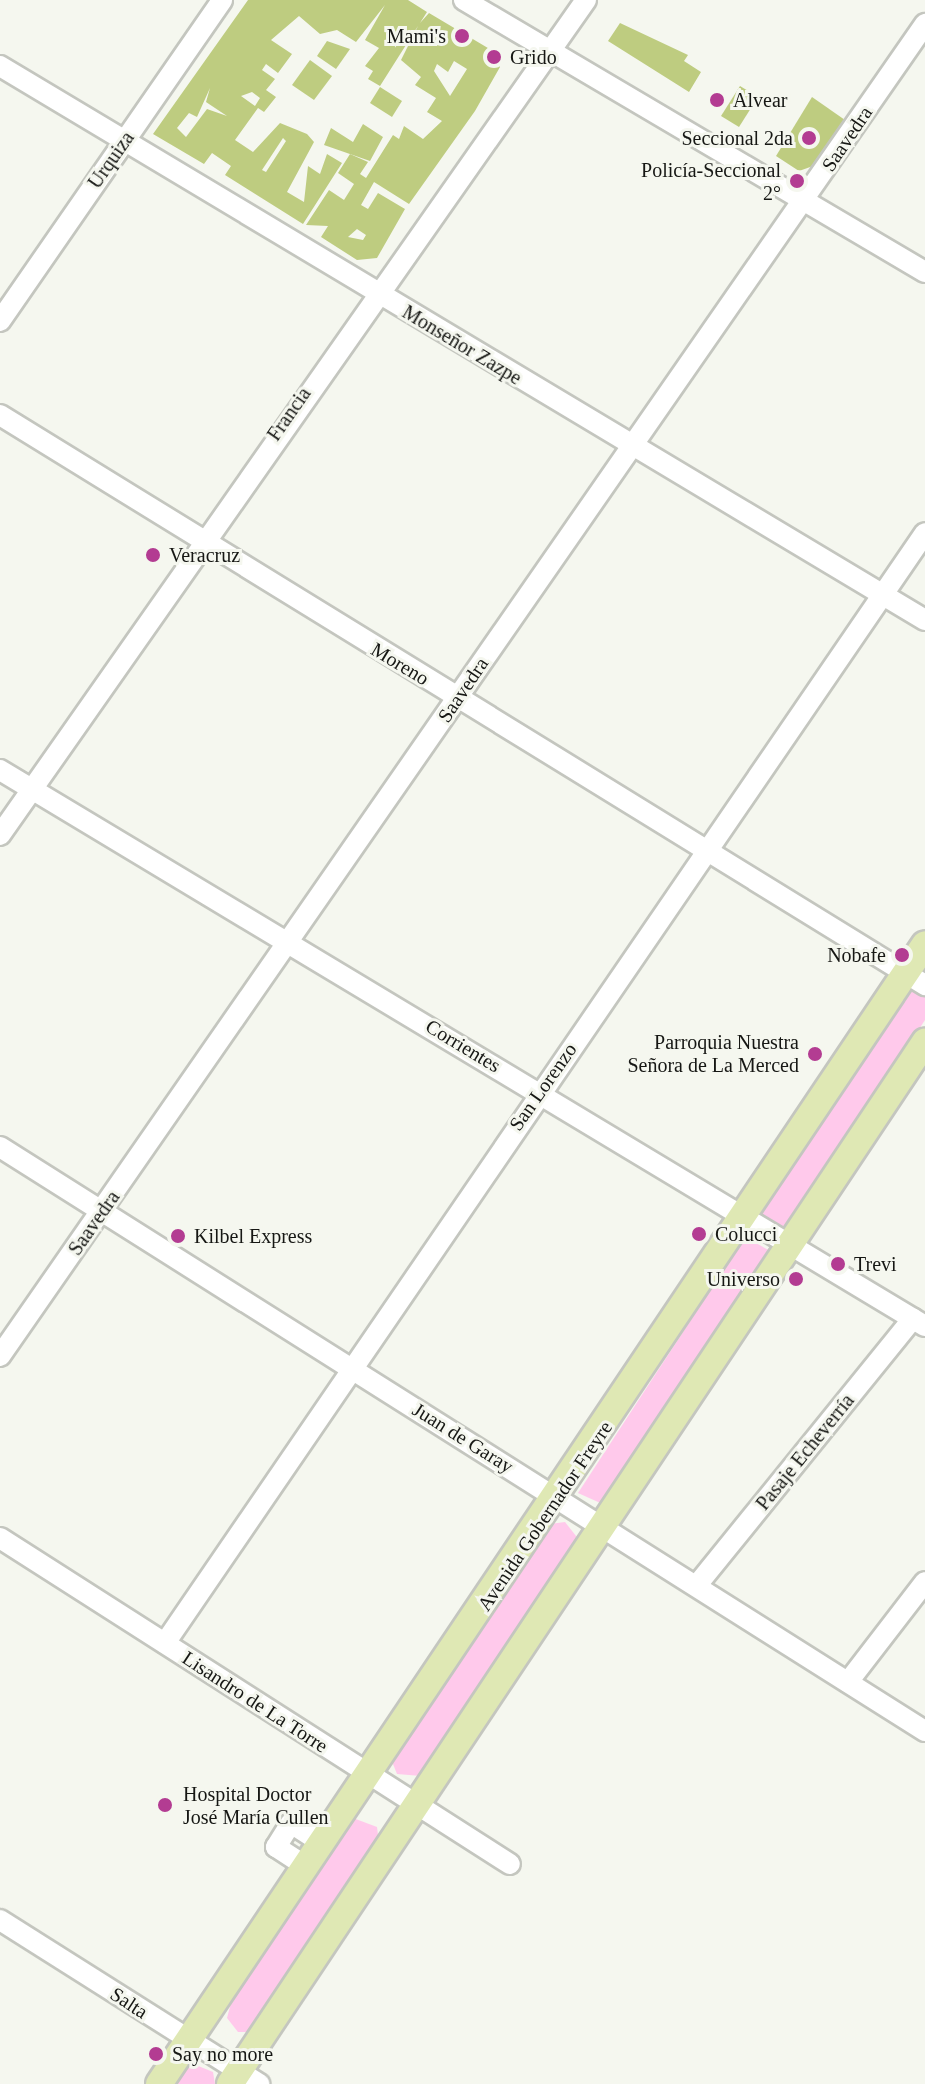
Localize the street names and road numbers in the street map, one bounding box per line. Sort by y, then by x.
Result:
street label: Saavedra [817,102,877,176]
street label: Urquiza [83,127,139,193]
street label: Monseñor Zazpe [398,300,526,390]
street label: Francia [262,383,316,445]
street label: Moreno [367,637,433,691]
street label: Saavedra [433,653,493,727]
street label: Corrientes [421,1014,505,1078]
street label: San Lorenzo [504,1038,582,1136]
street label: Saavedra [63,1186,125,1260]
street label: Pasaje Echeverría [751,1389,859,1515]
street label: Juan de Garay [408,1398,518,1478]
street label: Avenida Gobernador Freyre [472,1416,618,1616]
street label: Lisandro de La Torre [178,1646,332,1758]
street label: Salta [106,1982,152,2024]

